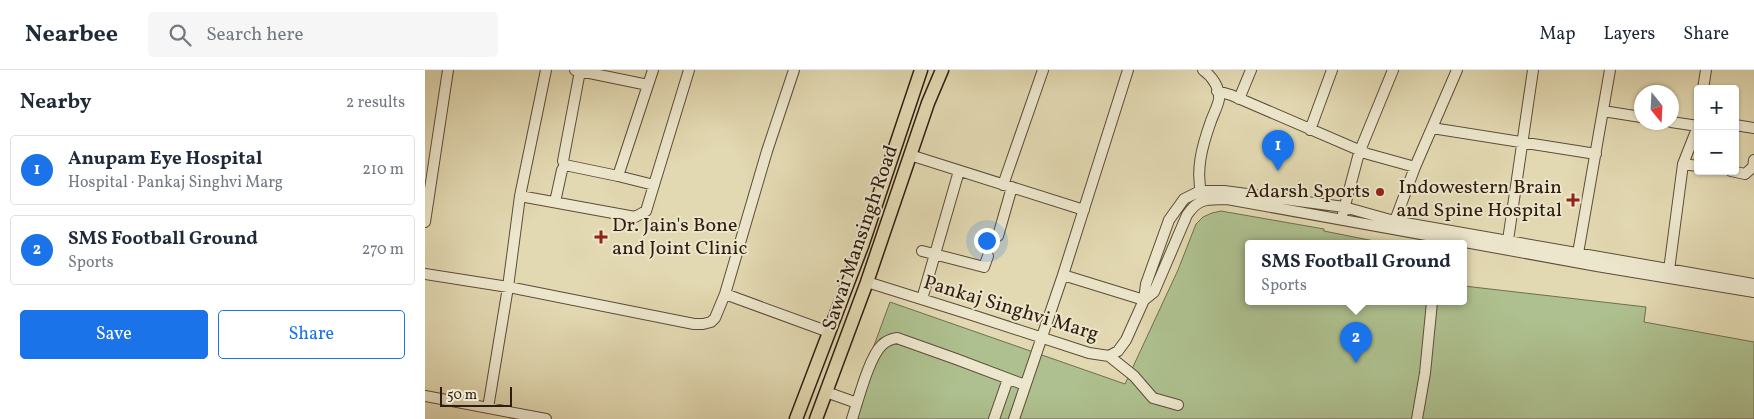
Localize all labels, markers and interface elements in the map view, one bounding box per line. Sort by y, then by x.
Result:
search box [148,12,498,57]
text: Nearbee [25,18,118,52]
icon: search [166,21,194,49]
text: Search here [206,22,303,48]
text: Map [1539,22,1575,47]
text: Layers [1603,22,1655,47]
text: Share [1683,22,1729,47]
north arrow [1634,85,1679,130]
map controls [1694,85,1739,175]
button: + [1694,85,1739,130]
text: Nearby [20,88,91,117]
text: 2 results [346,92,405,114]
pin: 1 [1262,130,1294,171]
button: − [1694,130,1739,175]
street label: Sawai Mansingh Road [816,142,906,334]
text: Anupam Eye Hospital [68,146,262,172]
text: 1 [34,159,40,181]
text: 210 m [362,159,404,181]
text: Hospital · Pankaj Singhvi Marg [68,172,283,194]
place label: Indowestern Brain and Spine Hospital [1396,174,1562,225]
place label: Adarsh Sports [1245,178,1370,206]
marker: Adarsh Sports [1374,186,1386,198]
marker: Indowestern Brain and Spine Hospital [1566,193,1580,207]
place label: Dr. Jain's Bone and Joint Clinic [612,212,747,263]
text: SMS Football Ground [68,226,258,252]
your location [974,228,1000,254]
marker: Dr. Jain's Bone and Joint Clinic [594,230,608,244]
text: 2 [33,239,41,261]
text: 270 m [362,239,404,261]
popup [1245,240,1467,305]
text: SMS Football Ground [1261,249,1451,275]
text: Sports [68,252,114,274]
street label: Pankaj Singhvi Marg [920,269,1102,349]
text: Sports [1261,275,1307,297]
button: Save [20,310,208,359]
button: Share [218,310,405,359]
pin: 2 [1340,322,1372,363]
scale bar [440,384,513,407]
text: 50 m [447,386,477,405]

